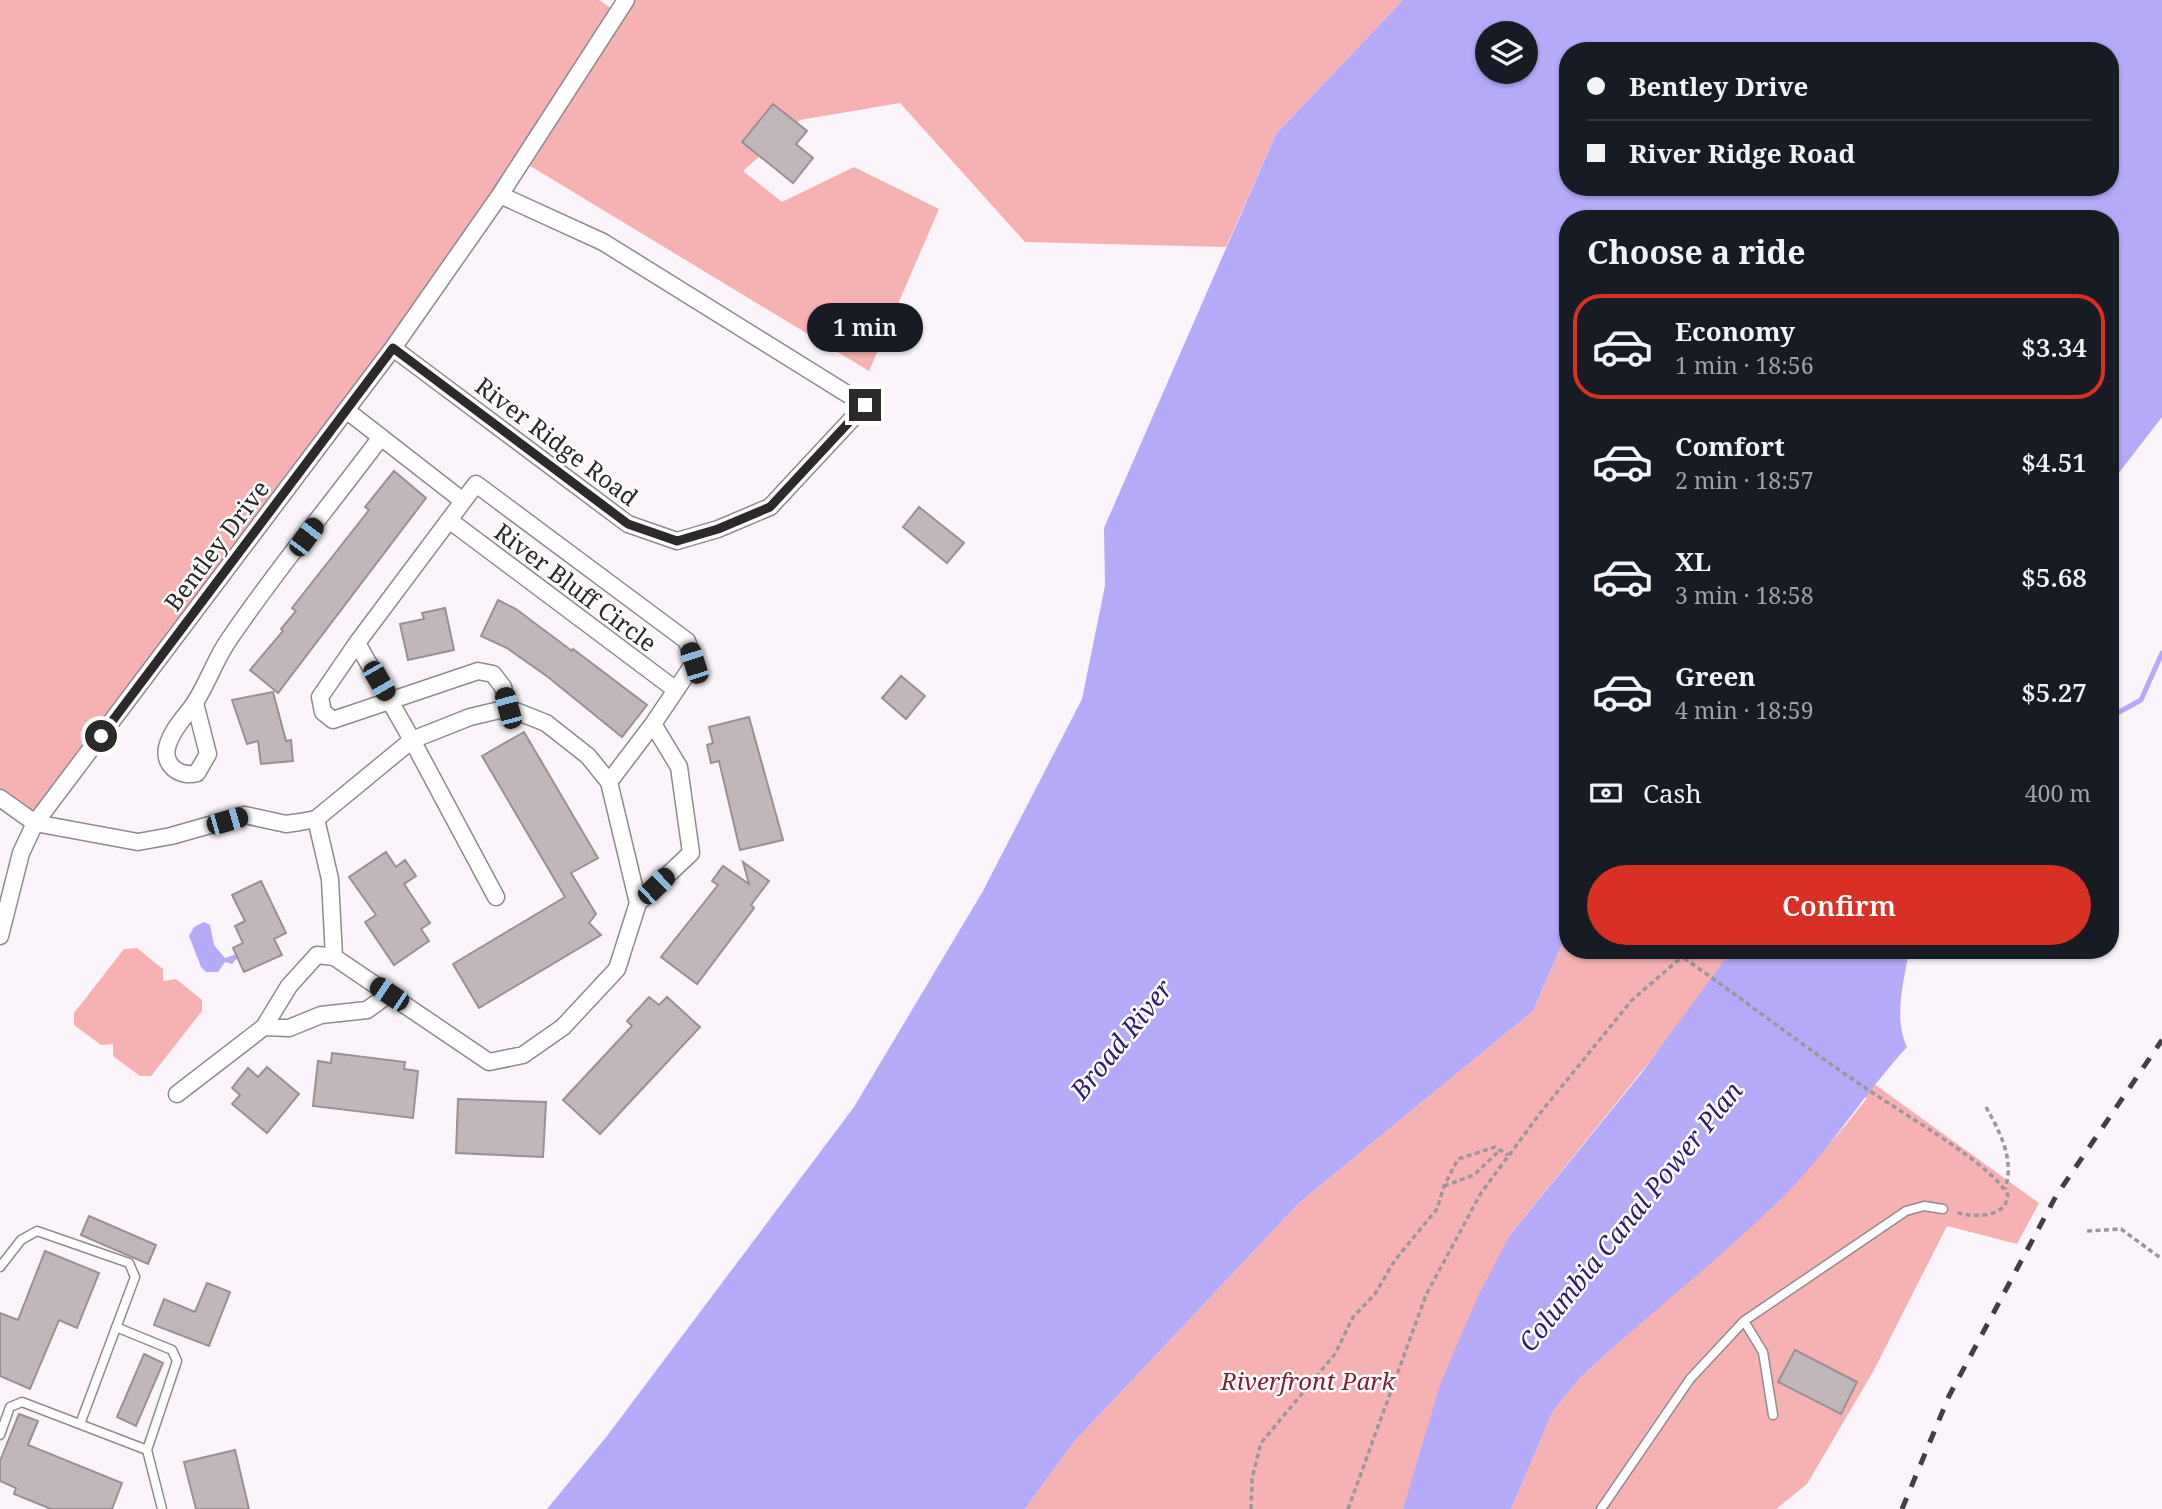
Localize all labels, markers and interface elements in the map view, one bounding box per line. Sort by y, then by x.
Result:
map controls [1475,21,1538,84]
button: layers [1475,21,1538,84]
text: Bentley Drive [1629,68,1808,104]
text: River Ridge Road [1629,135,1855,171]
text: Choose a ride [1587,230,1806,273]
callout: 1 min [807,304,923,352]
text: 1 min [833,311,897,343]
text: Economy [1675,313,1795,349]
icon: car [1591,315,1654,378]
text: $3.34 [2021,329,2087,365]
text: 1 min · 18:56 [1675,349,1813,381]
street label: River Ridge Road [469,369,645,513]
route end [849,389,881,421]
text: Comfort [1675,428,1785,464]
icon: car [1591,430,1654,493]
text: $4.51 [2021,444,2087,480]
text: 2 min · 18:57 [1675,464,1813,496]
street label: Bentley Drive [156,473,276,617]
car [285,514,328,560]
street label: River Bluff Circle [488,515,664,659]
text: XL [1675,543,1711,579]
icon: car [1591,545,1654,608]
text: $5.68 [2021,559,2087,595]
text: 3 min · 18:58 [1675,579,1813,611]
car [678,640,711,686]
car [360,658,399,704]
text: Green [1675,658,1756,694]
icon: car [1591,660,1654,723]
text: $5.27 [2021,674,2087,710]
car [493,685,524,731]
text: 4 min · 18:59 [1675,694,1813,726]
route start [85,720,117,752]
icon: cash [1587,774,1625,812]
text: Cash [1643,775,1702,811]
text: 400 m [2025,777,2091,809]
car [204,805,251,837]
car [634,864,679,908]
button: Confirm [1587,865,2091,945]
water label: Broad River [1061,971,1181,1107]
car [366,974,413,1014]
water label: Columbia Canal Power Plan [1510,1073,1751,1359]
park label: Riverfront Park [1220,1364,1397,1397]

